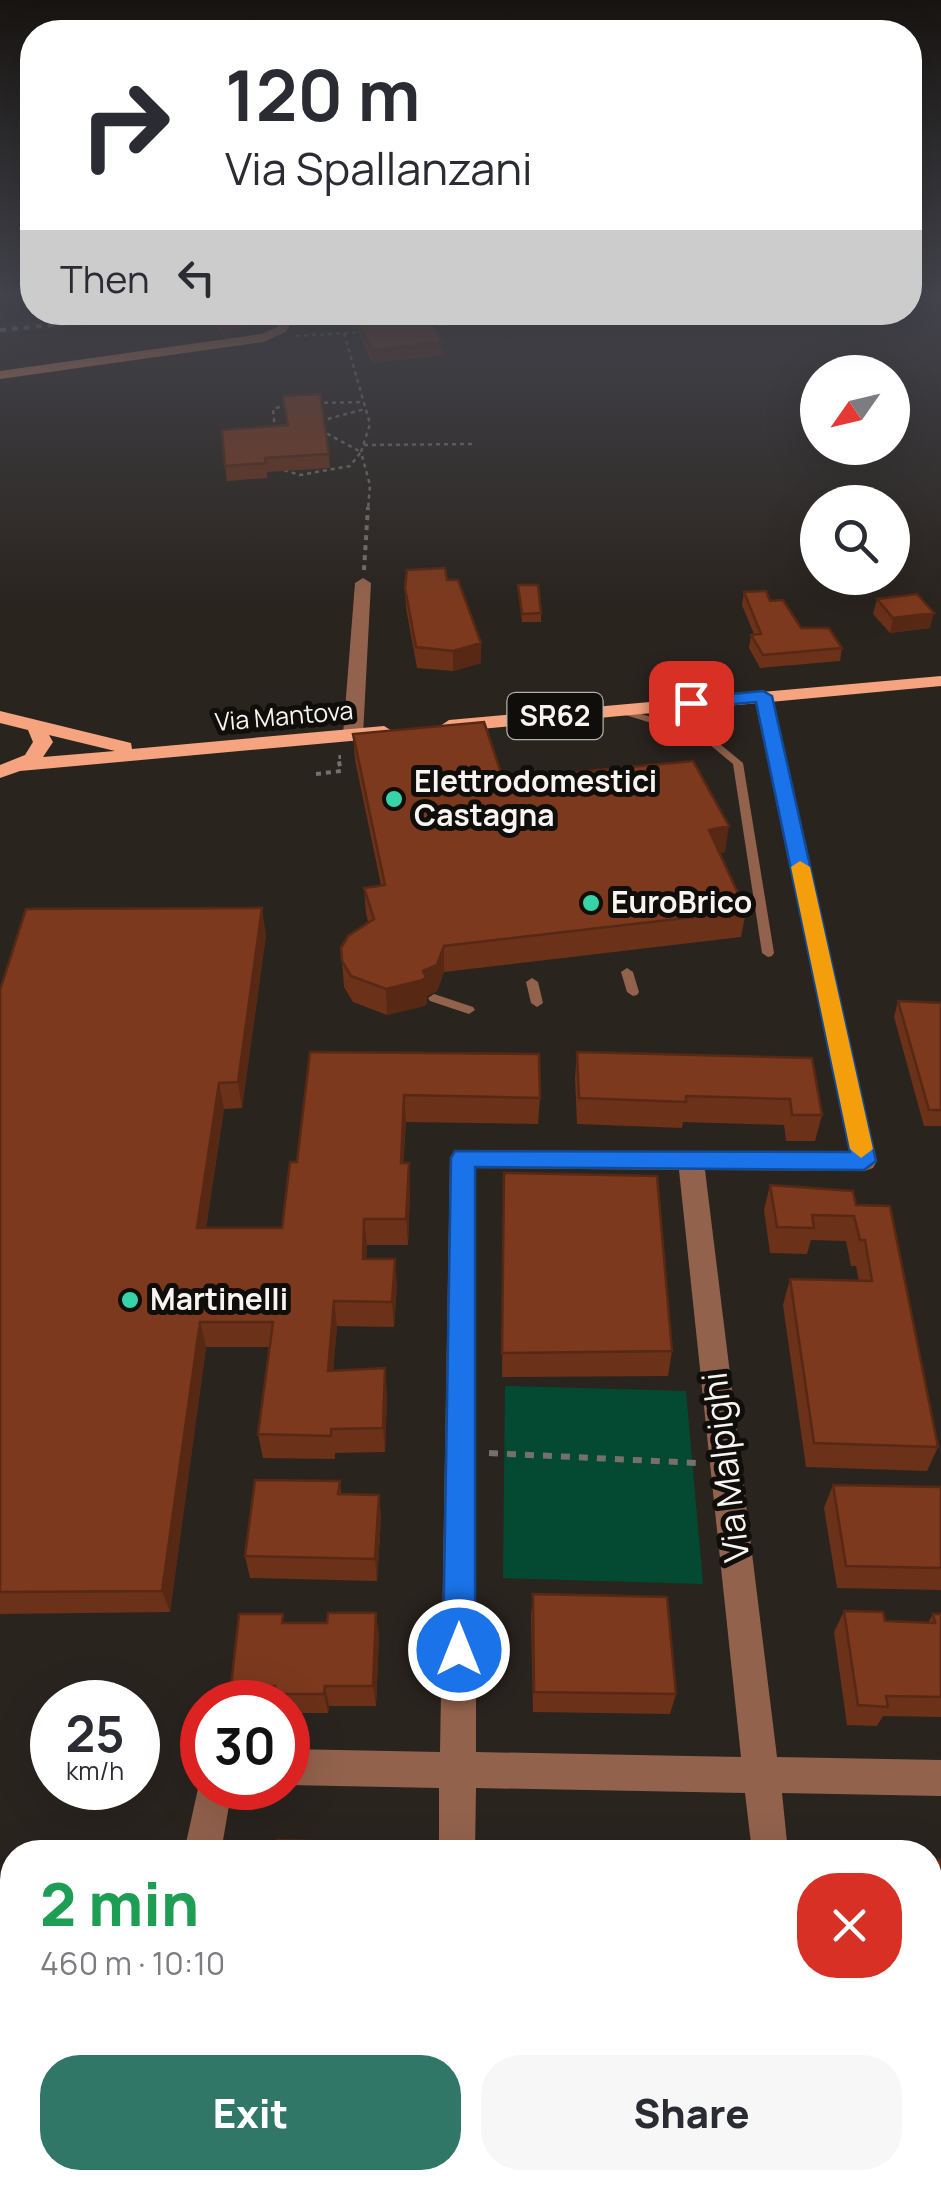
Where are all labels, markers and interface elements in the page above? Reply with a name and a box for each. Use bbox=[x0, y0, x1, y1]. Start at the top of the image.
text: 120 m bbox=[225, 46, 420, 142]
icon: right bbox=[60, 60, 190, 190]
text: Via Spallanzani bbox=[225, 137, 533, 199]
icon: left bbox=[169, 250, 224, 305]
text: Then bbox=[60, 252, 149, 304]
north arrow bbox=[800, 355, 910, 465]
map controls bbox=[800, 355, 910, 595]
button: search bbox=[800, 485, 910, 595]
pin bbox=[649, 661, 734, 746]
icon: arrive bbox=[664, 676, 719, 731]
street label: Via Mantova bbox=[213, 692, 355, 739]
road number: SR62 bbox=[508, 693, 602, 739]
place label: Elettrodomestici Castagna bbox=[414, 760, 657, 835]
marker: Elettrodomestici Castagna bbox=[383, 788, 405, 810]
place label: EuroBrico bbox=[611, 881, 752, 922]
marker: EuroBrico bbox=[580, 892, 602, 914]
place label: Martinelli bbox=[150, 1278, 288, 1319]
marker: Martinelli bbox=[119, 1289, 141, 1311]
street label: Via Malpighi bbox=[690, 1370, 760, 1565]
position arrow bbox=[407, 1598, 511, 1702]
speed limit sign: 30 bbox=[180, 1680, 310, 1810]
text: 25 bbox=[65, 1699, 125, 1767]
text: km/h bbox=[66, 1753, 124, 1788]
text: 2 min bbox=[40, 1862, 199, 1944]
button: close bbox=[797, 1873, 902, 1978]
text: 460 m · 10:10 bbox=[40, 1941, 225, 1985]
button: Exit bbox=[40, 2055, 461, 2170]
button: Share bbox=[481, 2055, 902, 2170]

